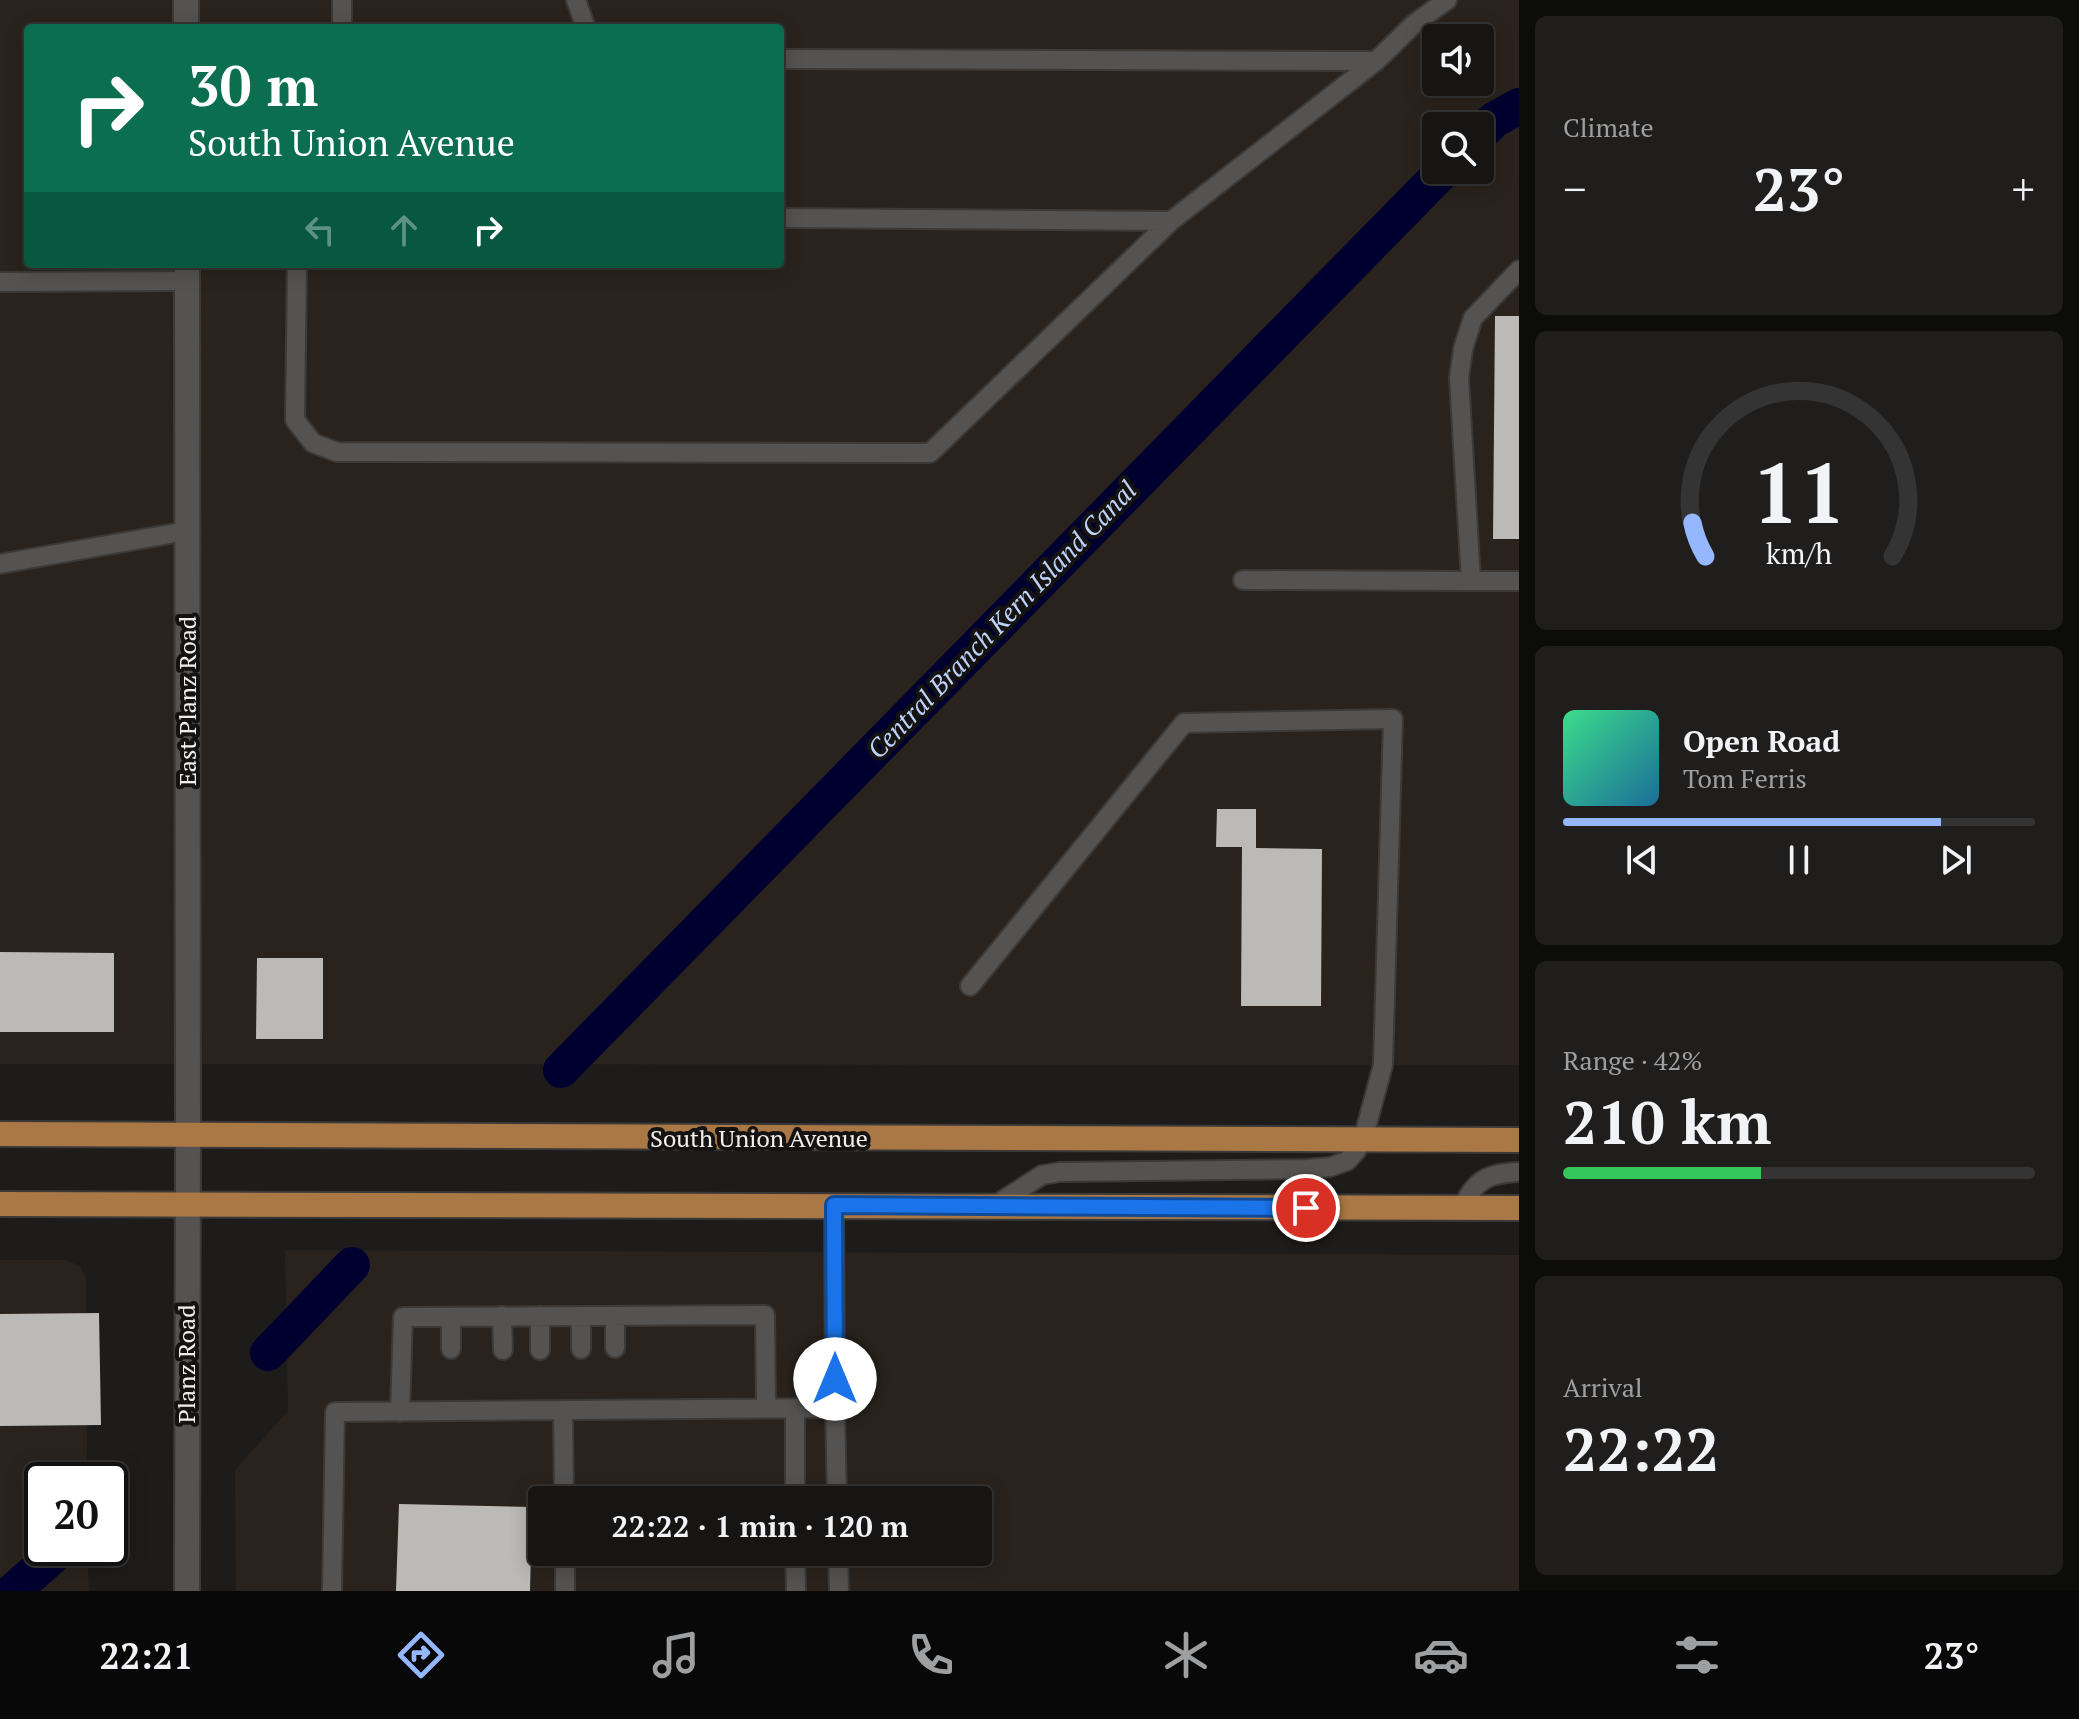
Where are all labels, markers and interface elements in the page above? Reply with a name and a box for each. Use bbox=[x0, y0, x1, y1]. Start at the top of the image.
map controls bbox=[1422, 24, 1494, 184]
button: sound bbox=[1422, 24, 1494, 96]
text: 30 m bbox=[188, 48, 318, 122]
icon: right bbox=[56, 56, 160, 160]
text: Climate bbox=[1563, 110, 1654, 144]
button: search bbox=[1422, 112, 1494, 184]
text: South Union Avenue bbox=[188, 119, 515, 166]
text: 23° bbox=[1753, 149, 1845, 228]
text: − bbox=[1563, 159, 1586, 218]
text: + bbox=[2012, 159, 2035, 218]
icon: left bbox=[298, 208, 342, 252]
icon: ahead bbox=[382, 208, 426, 252]
icon: right bbox=[466, 208, 510, 252]
text: 11 bbox=[1752, 436, 1846, 546]
water label: Central Branch Kern Island Canal bbox=[859, 473, 1144, 765]
text: km/h bbox=[1766, 534, 1832, 572]
street label: East Planz Road bbox=[171, 616, 203, 786]
text: Open Road bbox=[1683, 721, 1840, 761]
text: Tom Ferris bbox=[1683, 761, 1807, 795]
icon: previous bbox=[1620, 838, 1664, 882]
icon: pause bbox=[1777, 838, 1821, 882]
icon: next bbox=[1934, 838, 1978, 882]
text: Range · 42% bbox=[1563, 1043, 1702, 1077]
text: 210 km bbox=[1563, 1082, 1771, 1161]
street label: South Union Avenue bbox=[650, 1122, 868, 1154]
pin bbox=[1272, 1174, 1340, 1242]
icon: arrive bbox=[1284, 1186, 1328, 1230]
street label: Planz Road bbox=[170, 1305, 202, 1424]
position arrow bbox=[793, 1337, 877, 1421]
text: Arrival bbox=[1563, 1370, 1643, 1404]
text: 22:22 bbox=[1563, 1409, 1719, 1488]
speed limit sign: 20 bbox=[24, 1462, 128, 1566]
text: 22:22 · 1 min · 120 m bbox=[612, 1506, 908, 1546]
icon: directions bbox=[393, 1627, 449, 1683]
icon: music bbox=[648, 1627, 704, 1683]
icon: phone bbox=[903, 1627, 959, 1683]
icon: climate bbox=[1158, 1627, 1214, 1683]
icon: car bbox=[1413, 1627, 1469, 1683]
icon: filters bbox=[1669, 1627, 1725, 1683]
text: 22:21 bbox=[100, 1632, 193, 1679]
text: 23° bbox=[1924, 1632, 1979, 1679]

